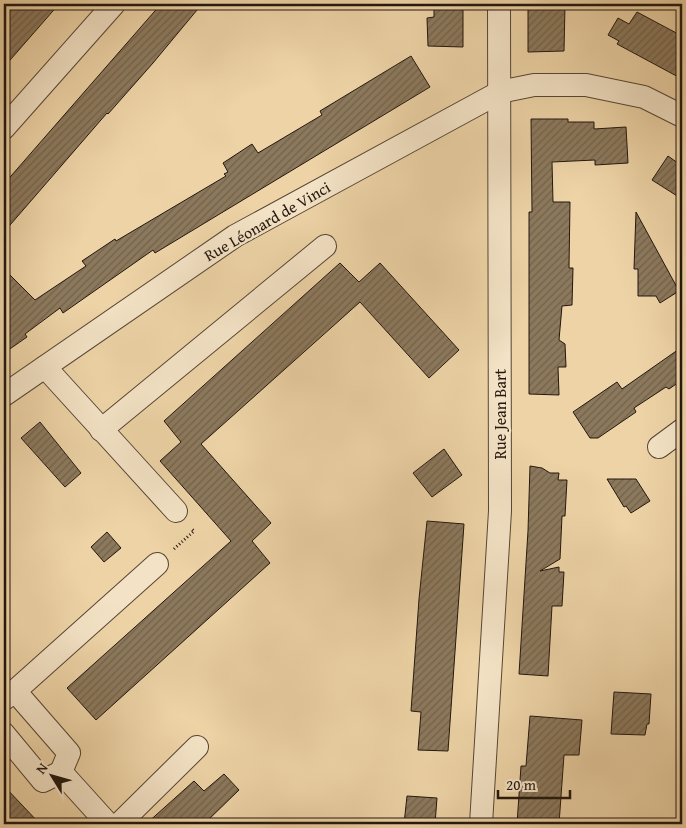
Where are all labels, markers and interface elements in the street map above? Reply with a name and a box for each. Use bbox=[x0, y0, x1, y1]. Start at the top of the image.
street label: Rue Léonard de Vinci bbox=[199, 175, 335, 267]
street label: Rue Jean Bart bbox=[488, 368, 512, 459]
north arrow bbox=[28, 750, 78, 800]
text: N bbox=[31, 758, 53, 778]
scale bar bbox=[498, 768, 571, 800]
text: 20 m bbox=[506, 774, 537, 795]

